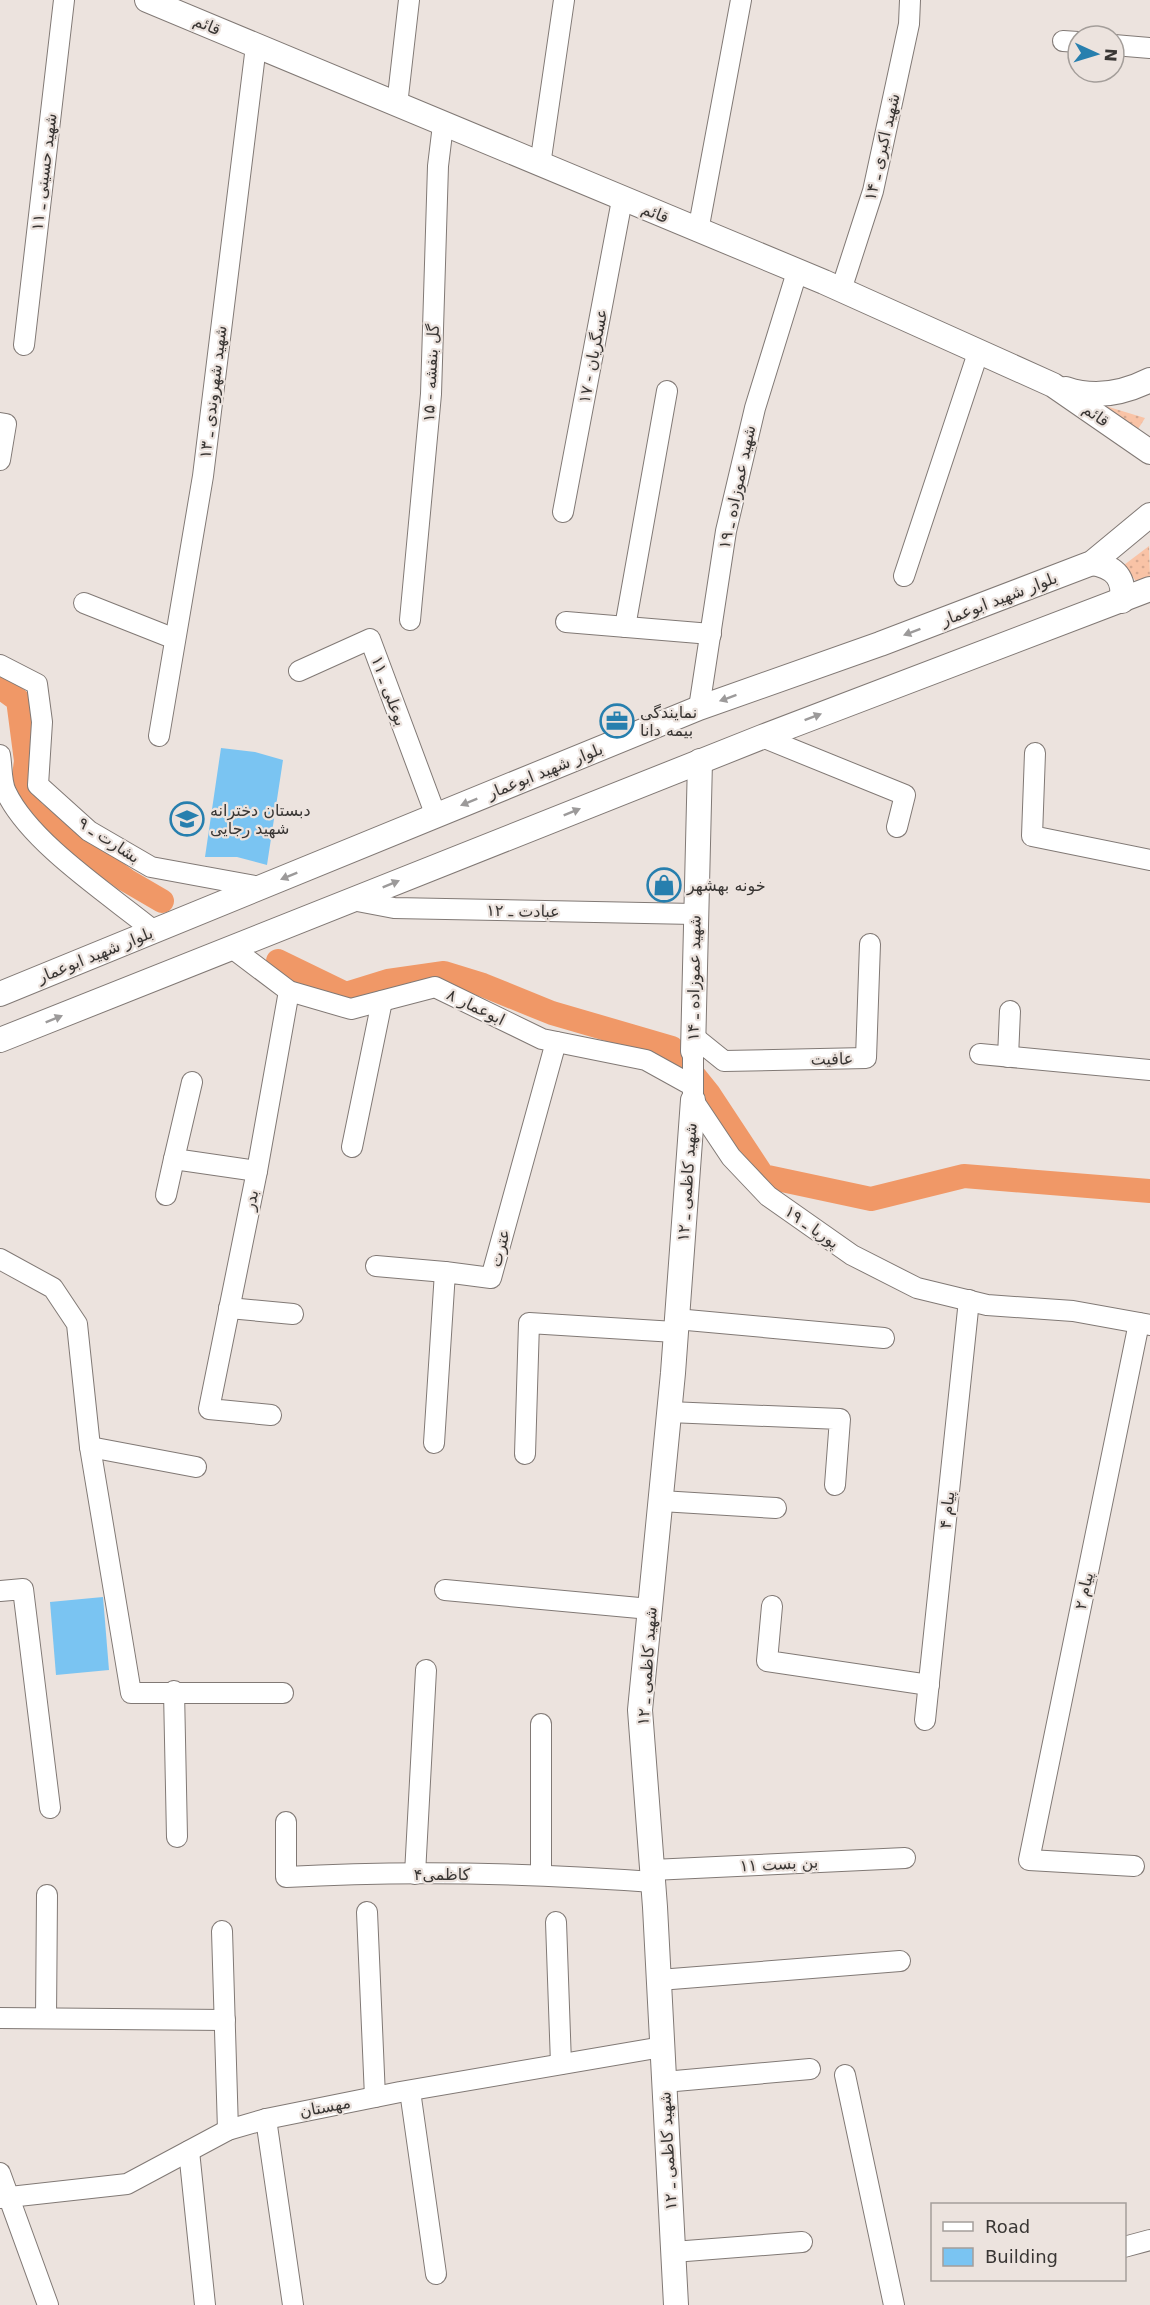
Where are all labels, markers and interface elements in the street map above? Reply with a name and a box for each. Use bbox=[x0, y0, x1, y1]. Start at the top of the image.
street label: قائم bbox=[191, 11, 223, 39]
north arrow bbox=[1066, 24, 1126, 84]
text: N bbox=[1101, 48, 1120, 62]
street label: شهید اکبری ـ ۱۴ bbox=[860, 92, 905, 203]
street label: شهید حسینی ـ ۱۱ bbox=[27, 112, 62, 232]
street label: قائم bbox=[639, 199, 671, 227]
street label: عسگریان - ۱۷ bbox=[575, 307, 612, 405]
street label: گل بنفشه - ۱۵ bbox=[419, 323, 443, 423]
street label: شهید شهروندی ـ ۱۳ bbox=[195, 324, 232, 460]
street label: قائم bbox=[1079, 399, 1113, 431]
street label: شهید عموزاده ـ ۱۹ bbox=[715, 423, 760, 551]
street label: بلوار شهید ابوعمار bbox=[937, 568, 1060, 631]
one-way arrow bbox=[902, 627, 920, 637]
street label: بوعلی ـ ۱۱ bbox=[367, 653, 410, 729]
one-way arrow bbox=[719, 694, 737, 704]
office icon: نمایندگی بیمه دانا bbox=[599, 703, 635, 739]
place label: نمایندگی بیمه دانا bbox=[640, 703, 697, 740]
one-way arrow bbox=[804, 712, 822, 722]
street label: بلوار شهید ابوعمار bbox=[484, 739, 606, 804]
one-way arrow bbox=[460, 797, 478, 807]
school or university icon: دبستان دخترانه شهید رجایی bbox=[169, 801, 205, 837]
place label: دبستان دخترانه شهید رجایی bbox=[210, 801, 311, 839]
one-way arrow bbox=[564, 807, 582, 817]
street label: بشارت ـ ۹ bbox=[74, 813, 143, 868]
shop icon: خونه بهشهر bbox=[646, 867, 682, 903]
one-way arrow bbox=[279, 871, 297, 881]
place label: خونه بهشهر bbox=[686, 876, 766, 896]
one-way arrow bbox=[383, 879, 401, 889]
street label: عبادت ـ ۱۲ bbox=[486, 901, 560, 921]
street label: شهید عموزاده ـ ۱۴ bbox=[683, 915, 706, 1041]
street label: بلوار شهید ابوعمار bbox=[34, 923, 156, 988]
street label: ابوعمار ۸ bbox=[443, 985, 508, 1030]
one-way arrow bbox=[46, 1014, 64, 1024]
street label: عافیت bbox=[811, 1049, 853, 1069]
street label: شهید کاظمی ـ ۱۲ bbox=[673, 1122, 702, 1242]
street label: بدر bbox=[239, 1188, 263, 1213]
street label: پوریا ـ ۱۹ bbox=[781, 1201, 843, 1253]
street label: عترت bbox=[486, 1227, 515, 1269]
street label: پیام ۴ bbox=[936, 1490, 959, 1530]
street label: پیام ۲ bbox=[1071, 1571, 1098, 1612]
street label: شهید کاظمی ـ ۱۲ bbox=[633, 1606, 662, 1726]
street label: بن بست ۱۱ bbox=[739, 1852, 819, 1877]
street label: کاظمی۴ bbox=[414, 1865, 471, 1884]
street label: شهید کاظمی ـ ۱۲ bbox=[655, 2091, 682, 2211]
street label: مهستان bbox=[298, 2093, 352, 2122]
legend bbox=[931, 2203, 1126, 2281]
text: Road bbox=[985, 2216, 1030, 2237]
text: Building bbox=[985, 2246, 1058, 2267]

